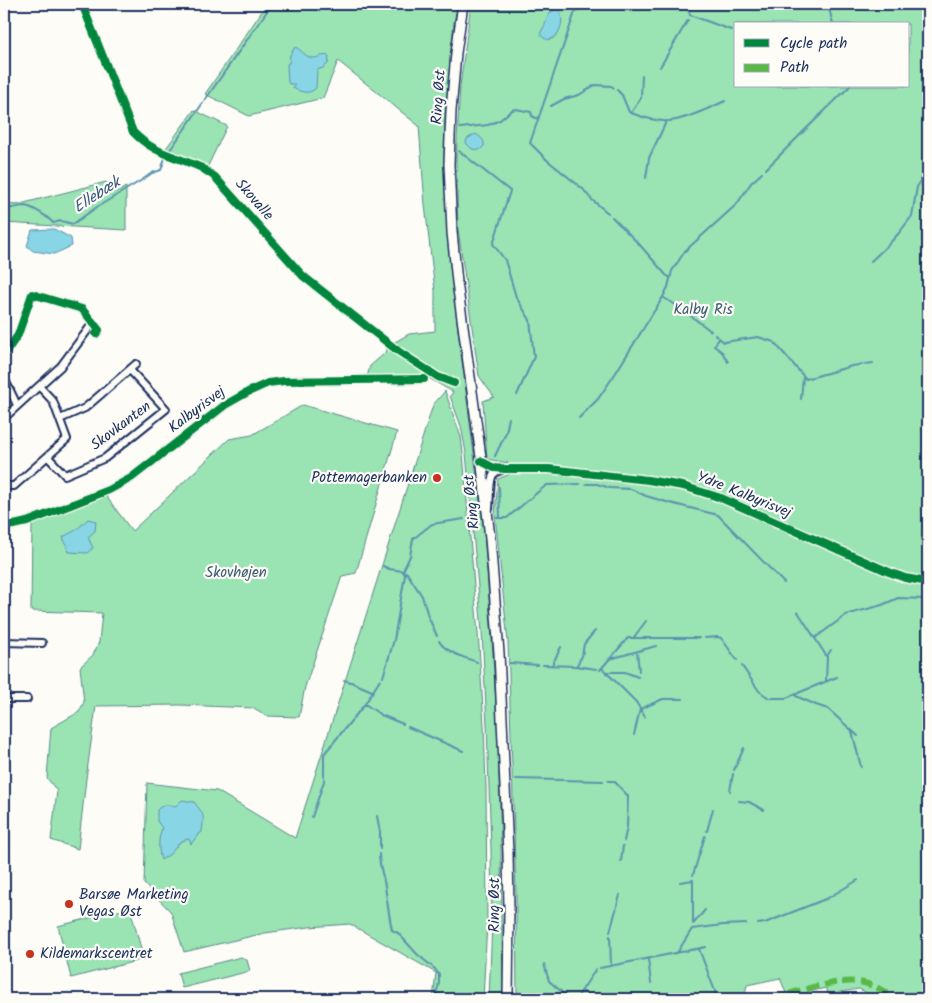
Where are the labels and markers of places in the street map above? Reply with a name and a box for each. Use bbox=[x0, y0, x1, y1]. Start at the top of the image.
place label: Pottemagerbanken bbox=[311, 466, 427, 490]
marker: Pottemagerbanken bbox=[431, 472, 443, 484]
place label: Barsøe Marketing Vegas Øst bbox=[79, 883, 189, 924]
marker: Barsøe Marketing Vegas Øst bbox=[63, 898, 75, 910]
place label: Kildemarkscentret bbox=[40, 942, 153, 966]
marker: Kildemarkscentret bbox=[24, 948, 36, 960]

